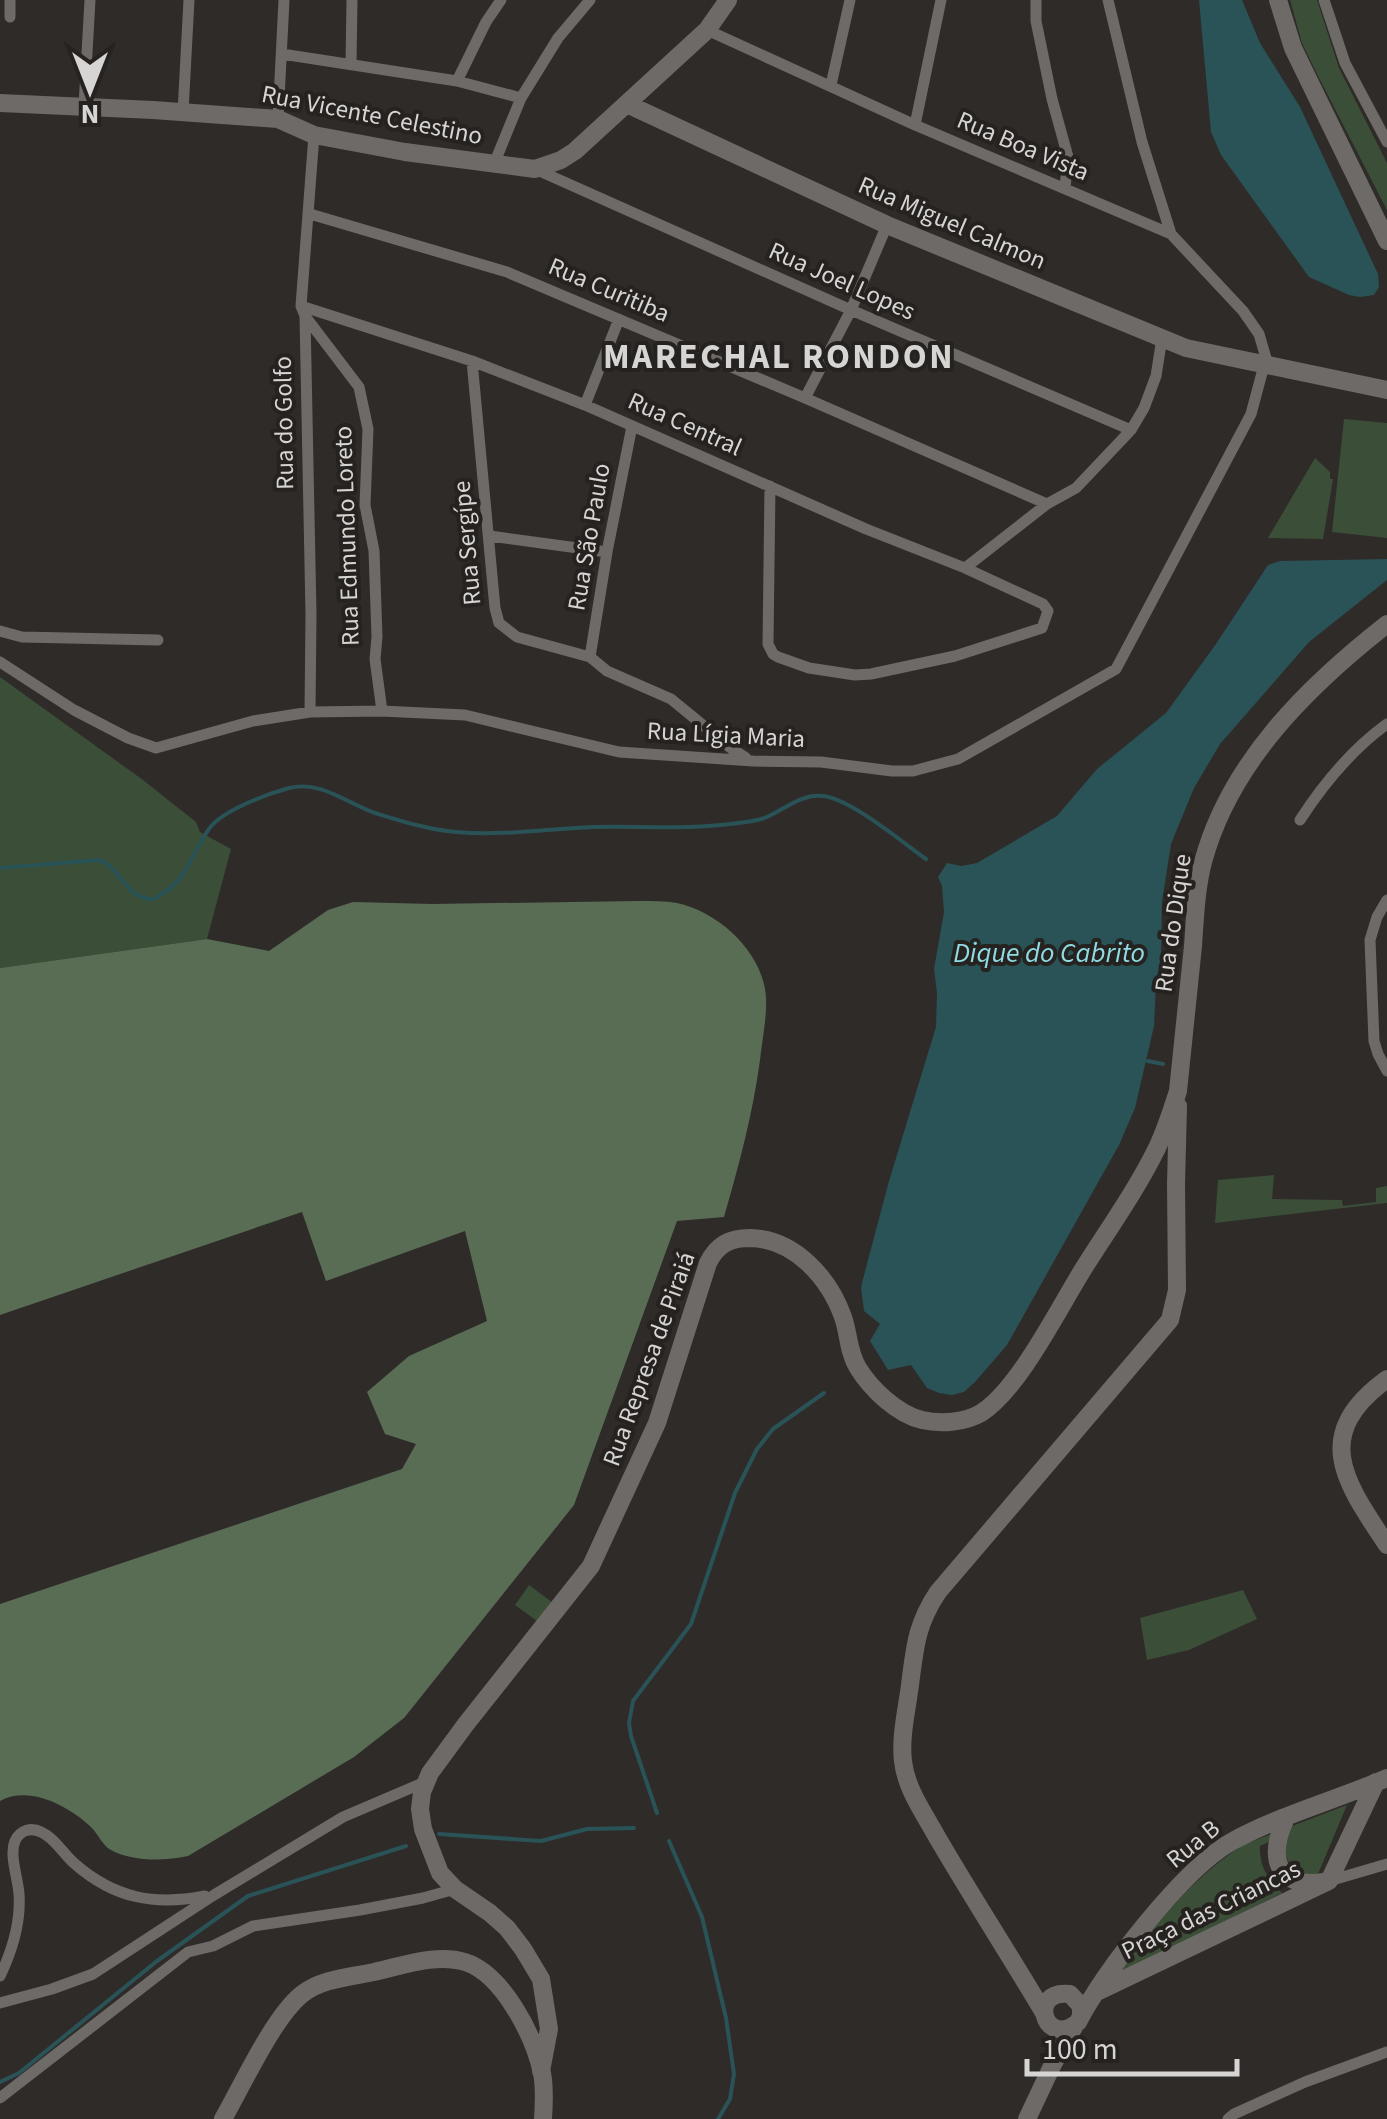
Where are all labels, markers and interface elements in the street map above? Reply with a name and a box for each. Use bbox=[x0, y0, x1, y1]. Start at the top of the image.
north arrow bbox=[40, 40, 140, 140]
street label: Rua Vicente Celestino bbox=[259, 76, 485, 154]
text: N bbox=[81, 94, 99, 134]
street label: Rua Boa Vista bbox=[951, 102, 1095, 190]
street label: Rua Miguel Calmon bbox=[852, 167, 1052, 279]
street label: Rua Joel Lopes bbox=[763, 233, 921, 329]
street label: Rua Curitiba bbox=[543, 248, 675, 332]
district label: MARECHAL RONDON bbox=[603, 332, 955, 382]
street label: Rua do Golfo bbox=[265, 356, 303, 490]
street label: Rua Central bbox=[622, 383, 748, 465]
street label: Rua Edmundo Loreto bbox=[325, 425, 369, 647]
street label: Rua São Paulo bbox=[558, 460, 620, 614]
street label: Rua Sergípe bbox=[444, 479, 490, 607]
street label: Rua Lígia Maria bbox=[646, 713, 806, 757]
street label: Rua do Dique bbox=[1145, 852, 1201, 994]
water label: Dique do Cabrito bbox=[953, 933, 1145, 973]
street label: Rua Represa de Piraiá bbox=[594, 1247, 704, 1471]
street label: Rua B bbox=[1158, 1811, 1228, 1877]
street label: Praça das Criancas bbox=[1115, 1851, 1307, 1969]
scale bar bbox=[1027, 2014, 1237, 2076]
text: 100 m bbox=[1042, 2028, 1118, 2071]

